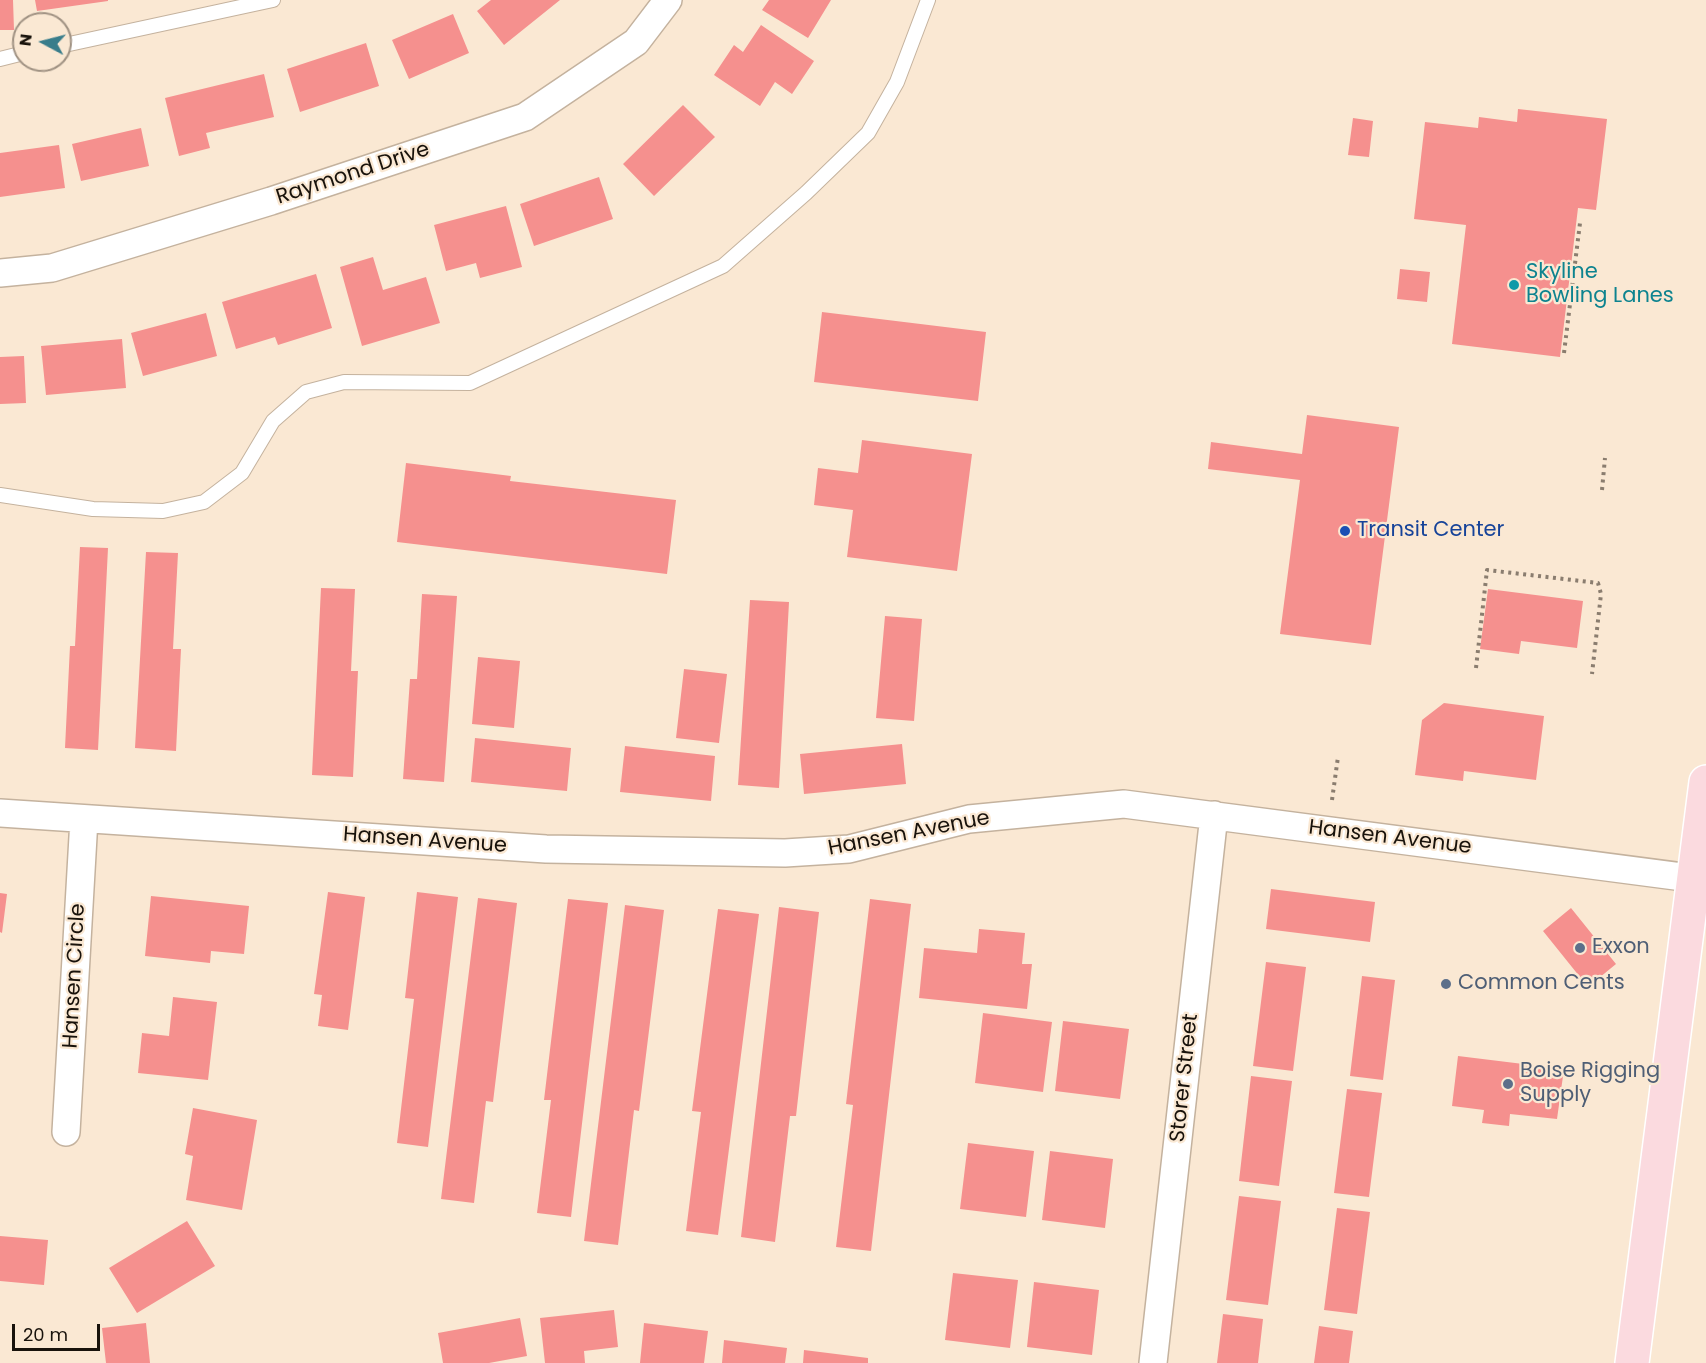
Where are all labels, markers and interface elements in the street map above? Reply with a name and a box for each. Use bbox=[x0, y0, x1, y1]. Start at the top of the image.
north arrow bbox=[12, 12, 72, 72]
text: N bbox=[13, 33, 38, 47]
street label: Raymond Drive bbox=[273, 137, 433, 211]
place label: Skyline Bowling Lanes bbox=[1526, 260, 1674, 310]
marker: Skyline Bowling Lanes bbox=[1507, 278, 1521, 292]
place label: Transit Center bbox=[1357, 518, 1504, 544]
marker: Transit Center bbox=[1338, 524, 1352, 538]
street label: Hansen Avenue bbox=[826, 806, 992, 862]
street label: Hansen Avenue bbox=[1307, 815, 1473, 861]
street label: Hansen Avenue bbox=[342, 823, 508, 859]
street label: Hansen Circle bbox=[59, 903, 91, 1049]
place label: Exxon bbox=[1592, 935, 1650, 961]
marker: Exxon bbox=[1573, 941, 1587, 955]
place label: Common Cents bbox=[1458, 971, 1625, 997]
marker: Common Cents bbox=[1439, 977, 1453, 991]
street label: Storer Street bbox=[1166, 1012, 1204, 1144]
place label: Boise Rigging Supply bbox=[1520, 1059, 1660, 1109]
marker: Boise Rigging Supply bbox=[1501, 1077, 1515, 1091]
scale bar bbox=[15, 1312, 104, 1350]
text: 20 m bbox=[23, 1322, 68, 1347]

